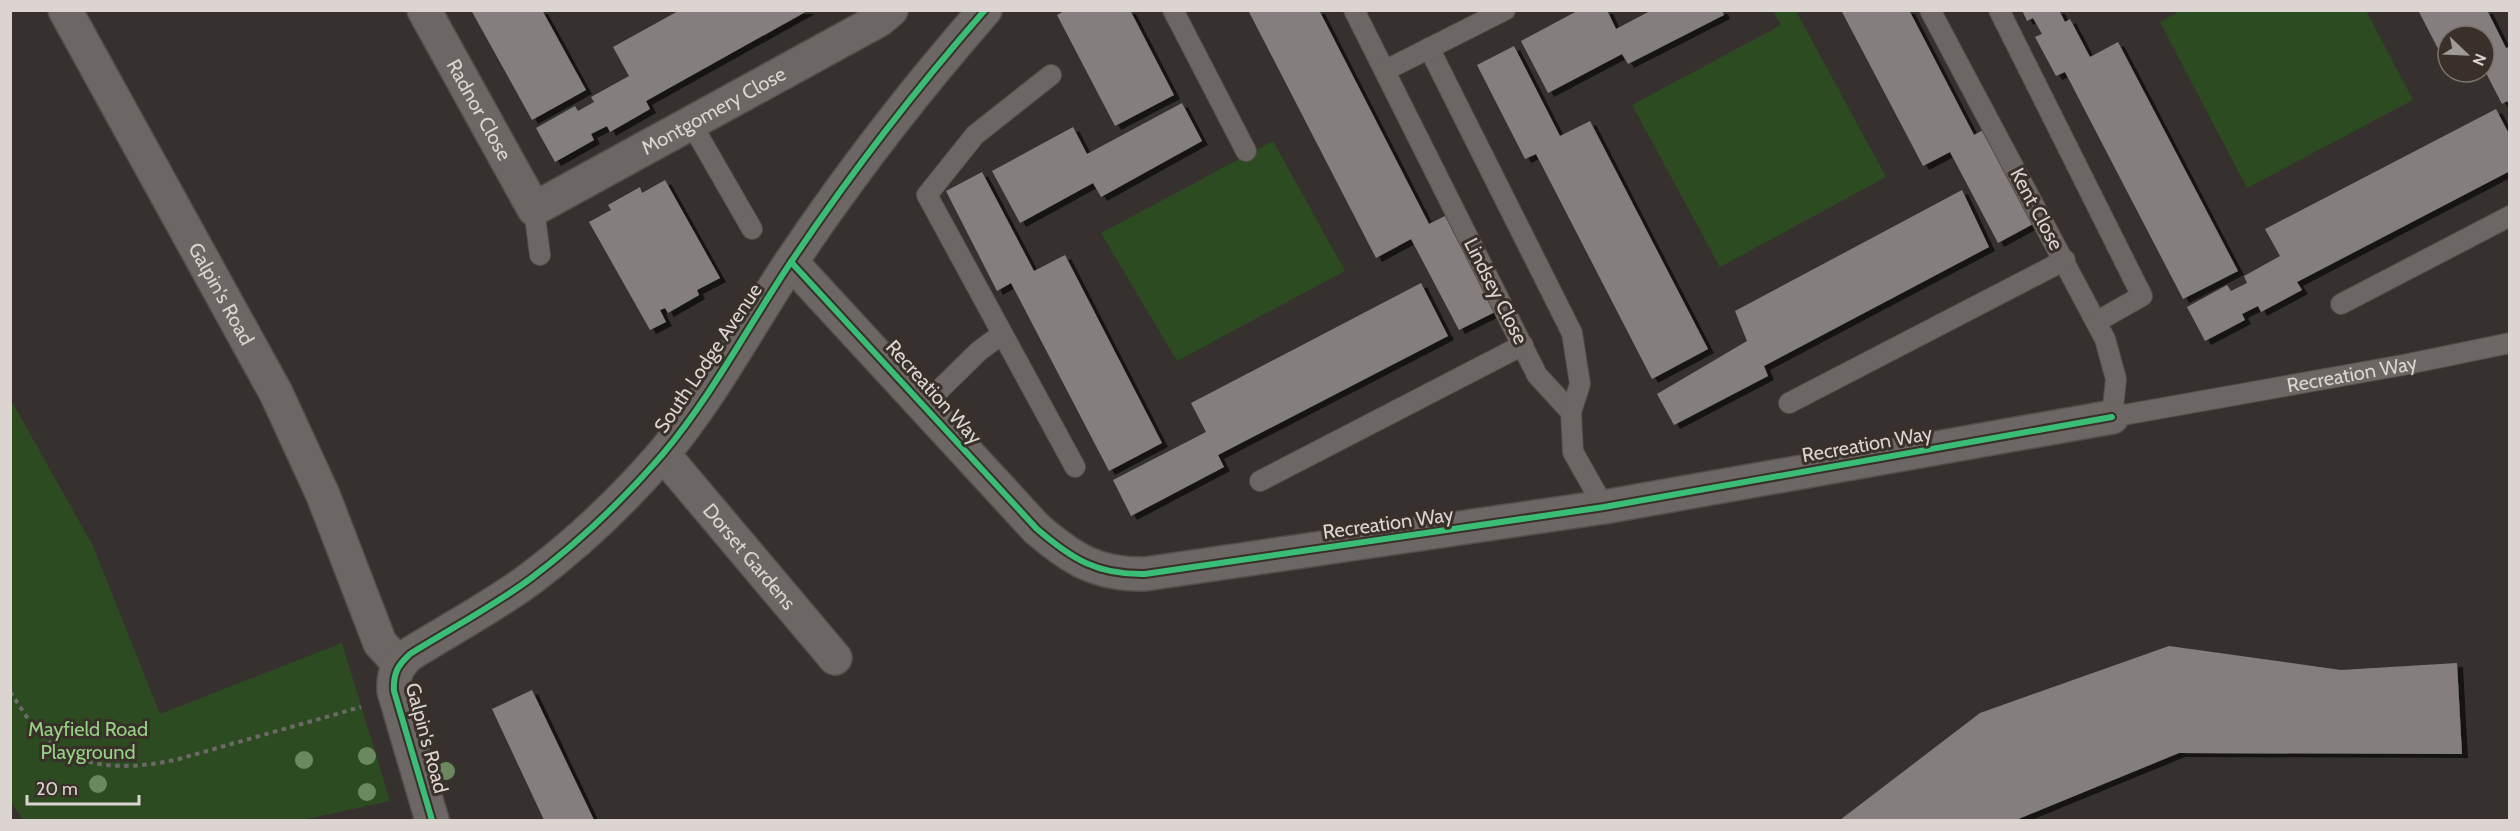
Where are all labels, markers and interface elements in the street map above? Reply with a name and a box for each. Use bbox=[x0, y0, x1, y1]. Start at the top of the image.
north arrow bbox=[2436, 24, 2496, 84]
text: N bbox=[2468, 51, 2490, 69]
street label: Radnor Close bbox=[442, 55, 517, 165]
street label: Montgomery Close bbox=[637, 61, 790, 160]
street label: Kent Close bbox=[2005, 164, 2069, 254]
street label: Lindsey Close bbox=[1459, 234, 1533, 348]
street label: Galpin's Road bbox=[183, 238, 259, 349]
street label: South Lodge Avenue bbox=[649, 279, 767, 437]
street label: Recreation Way bbox=[881, 335, 987, 449]
street label: Recreation Way bbox=[2285, 350, 2419, 398]
street label: Recreation Way bbox=[1800, 421, 1934, 467]
street label: Dorset Gardens bbox=[698, 498, 801, 614]
street label: Recreation Way bbox=[1321, 502, 1455, 544]
street label: Galpin's Road bbox=[401, 680, 453, 796]
park label: Mayfield Road Playground bbox=[28, 717, 148, 764]
scale bar bbox=[27, 768, 140, 806]
text: 20 m bbox=[36, 778, 78, 800]

